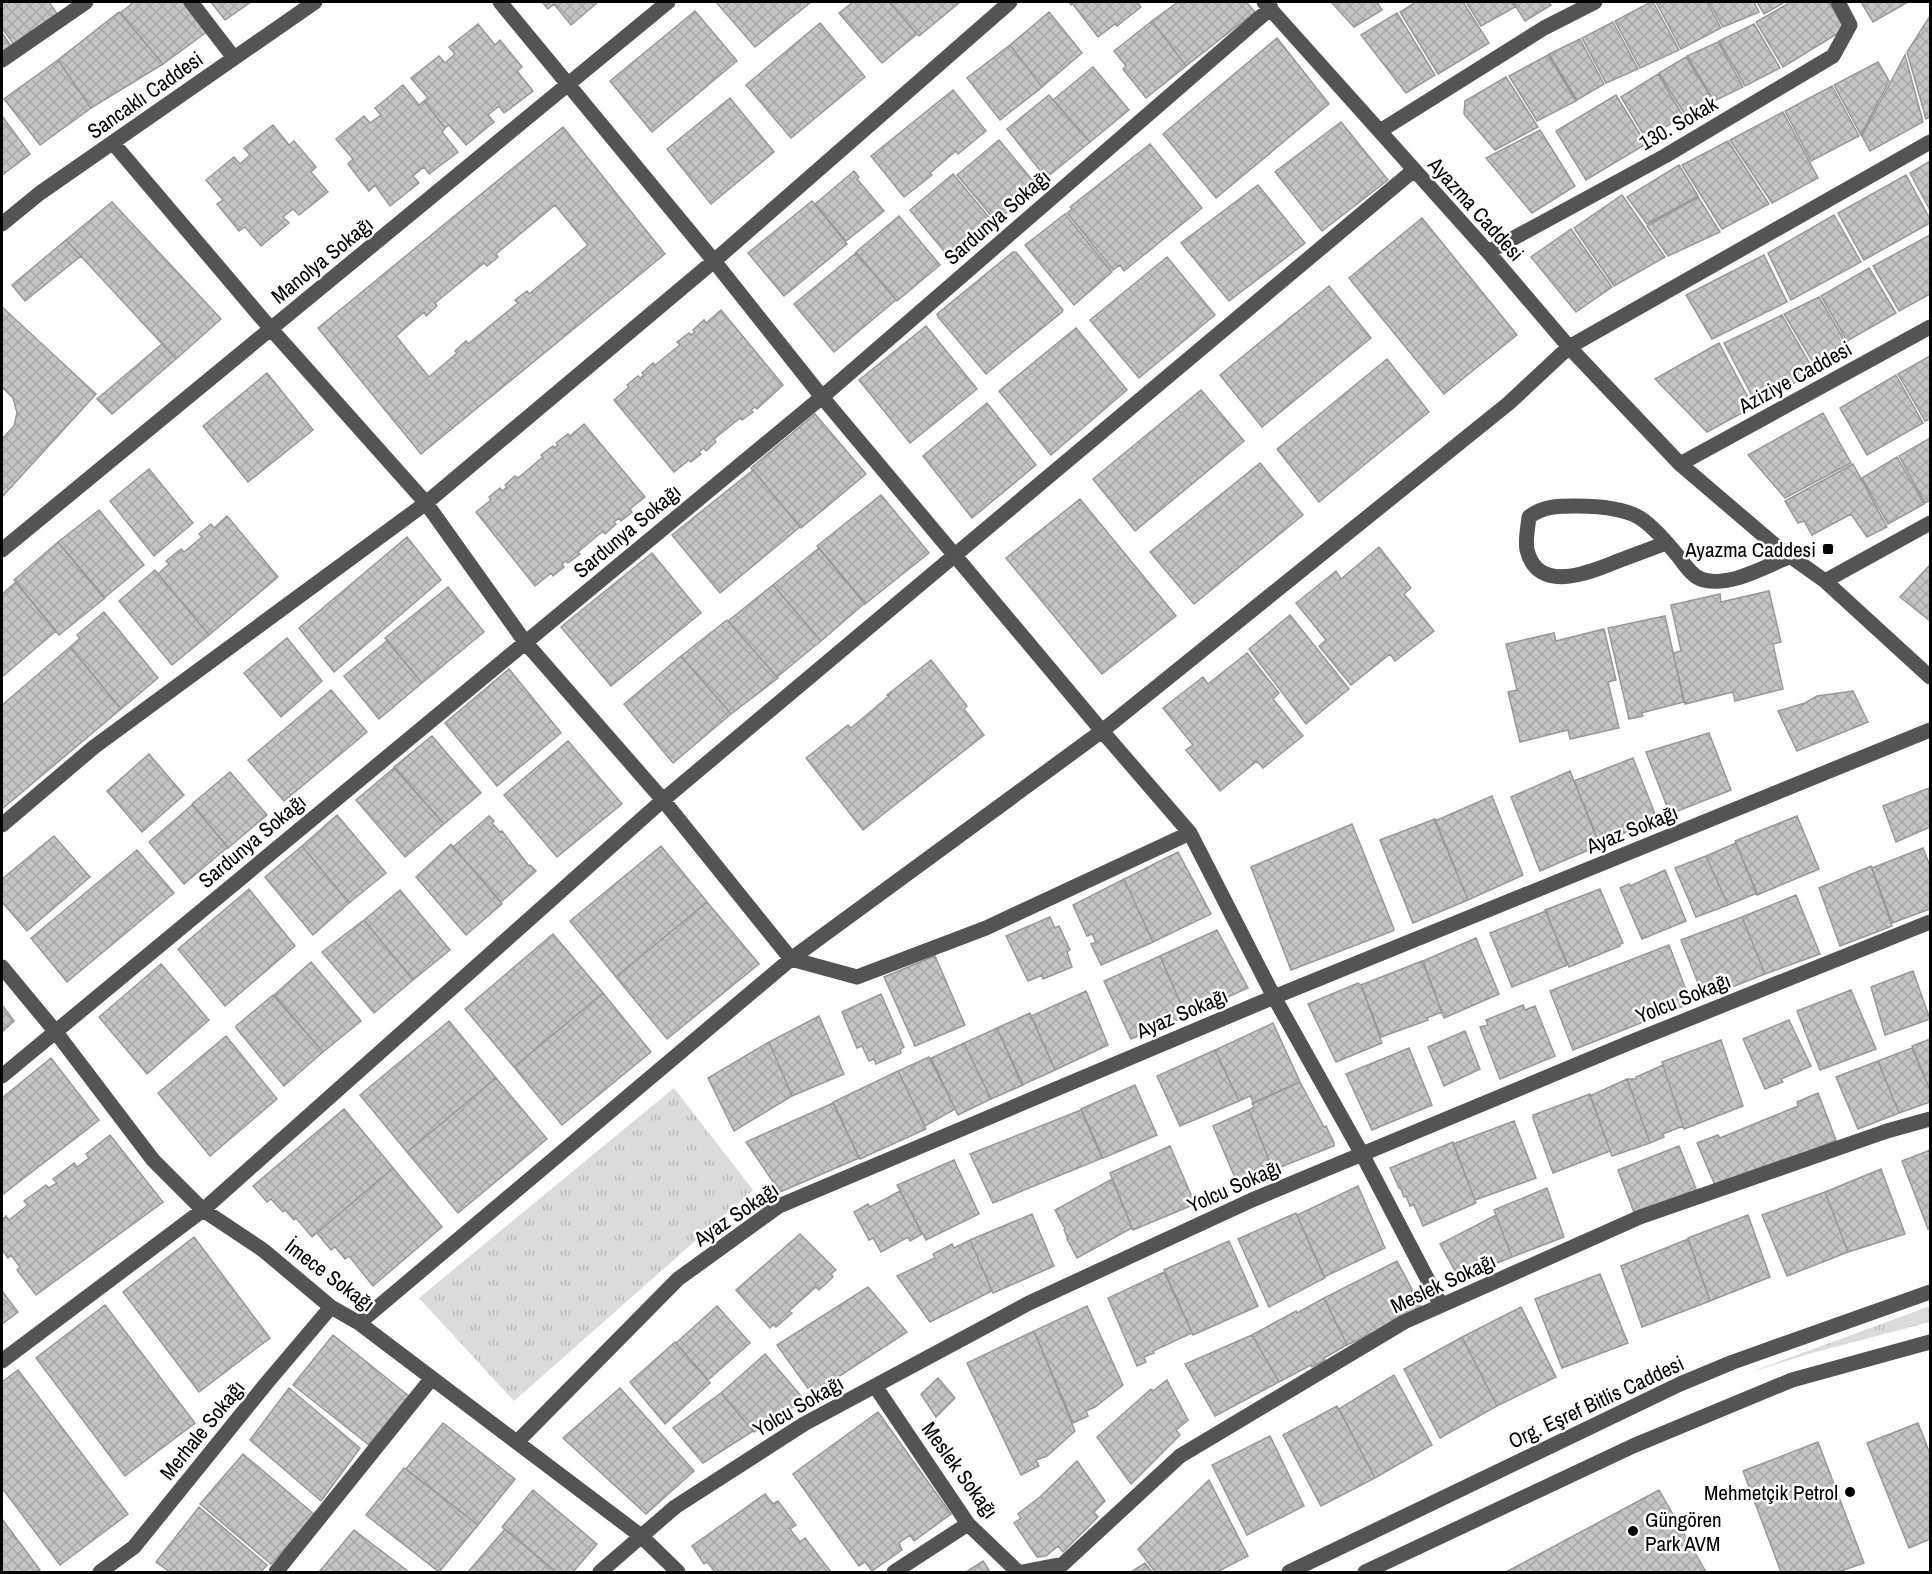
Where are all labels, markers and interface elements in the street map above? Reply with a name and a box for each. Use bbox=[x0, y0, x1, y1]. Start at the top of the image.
street label: Sancaklı Caddesi bbox=[81, 44, 209, 146]
street label: 130. Sokak bbox=[1633, 89, 1723, 157]
street label: Ayazma Caddesi bbox=[1421, 150, 1531, 267]
street label: Sardunya Sokağı bbox=[938, 163, 1056, 271]
street label: Manolya Sokağı bbox=[265, 210, 379, 310]
street label: Aziziye Caddesi bbox=[1732, 334, 1857, 421]
street label: Sardunya Sokağı bbox=[567, 477, 687, 585]
place label: Ayazma Caddesi bbox=[1684, 535, 1816, 564]
marker: Ayazma Caddesi bbox=[1821, 542, 1835, 556]
street label: Sardunya Sokağı bbox=[192, 787, 312, 895]
street label: Ayaz Sokağı bbox=[1581, 798, 1682, 861]
street label: Yolcu Sokağı bbox=[1631, 966, 1735, 1030]
street label: Ayaz Sokağı bbox=[1131, 981, 1232, 1046]
street label: Yolcu Sokağı bbox=[1182, 1152, 1286, 1220]
street label: Ayaz Sokağı bbox=[687, 1175, 784, 1254]
street label: İmece Sokağı bbox=[279, 1232, 381, 1318]
street label: Meslek Sokağı bbox=[1386, 1246, 1500, 1320]
street label: Org. Eşref Bitlis Caddesi bbox=[1504, 1349, 1688, 1455]
street label: Yolcu Sokağı bbox=[747, 1368, 849, 1444]
street label: Merhale Sokağı bbox=[153, 1374, 251, 1486]
street label: Meslek Sokağı bbox=[915, 1416, 1005, 1524]
place label: Mehmetçik Petrol bbox=[1704, 1478, 1838, 1507]
marker: Mehmetçik Petrol bbox=[1843, 1485, 1857, 1499]
place label: Güngören Park AVM bbox=[1645, 1505, 1722, 1558]
marker: Güngören Park AVM bbox=[1626, 1524, 1640, 1538]

